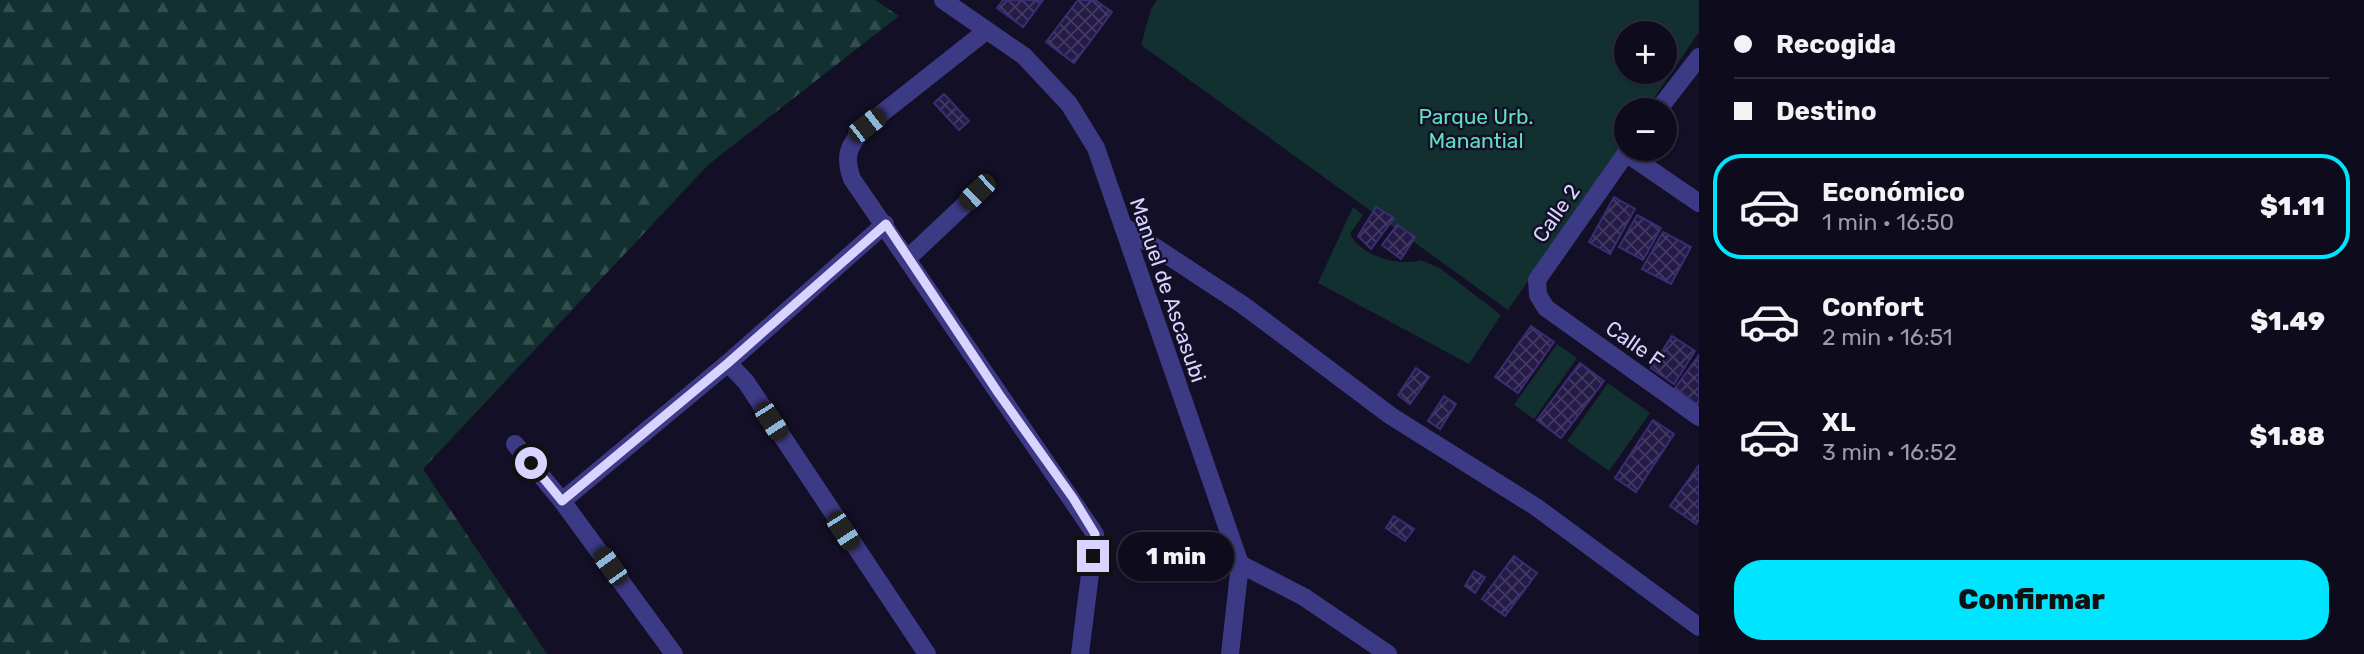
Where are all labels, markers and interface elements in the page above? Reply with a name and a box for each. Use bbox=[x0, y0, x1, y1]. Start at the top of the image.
map controls bbox=[1614, 21, 1677, 161]
button: + bbox=[1614, 21, 1677, 84]
text: Recogida bbox=[1776, 29, 1896, 60]
text: Destino bbox=[1776, 96, 1877, 127]
button: − bbox=[1614, 98, 1677, 161]
car bbox=[844, 104, 891, 146]
park label: Parque Urb. Manantial bbox=[1419, 104, 1533, 153]
car bbox=[955, 170, 1000, 214]
icon: car bbox=[1738, 175, 1801, 238]
text: Económico bbox=[1822, 177, 1965, 208]
street label: Calle 2 bbox=[1527, 179, 1585, 247]
text: $1.11 bbox=[2260, 191, 2325, 222]
street label: Manuel de Ascasubi bbox=[1125, 195, 1211, 385]
text: 1 min · 16:50 bbox=[1822, 208, 1954, 236]
icon: car bbox=[1738, 290, 1801, 353]
text: Confort bbox=[1822, 292, 1924, 323]
text: $1.49 bbox=[2250, 306, 2325, 337]
street label: Calle F bbox=[1601, 315, 1669, 373]
text: 2 min · 16:51 bbox=[1822, 323, 1953, 351]
car bbox=[751, 398, 792, 444]
icon: car bbox=[1738, 405, 1801, 468]
text: XL bbox=[1822, 407, 1855, 438]
text: $1.88 bbox=[2250, 421, 2325, 452]
text: 3 min · 16:52 bbox=[1822, 438, 1957, 466]
route start bbox=[515, 447, 547, 479]
car bbox=[823, 508, 864, 554]
callout: 1 min bbox=[1118, 532, 1233, 580]
route end bbox=[1077, 540, 1109, 572]
text: 1 min bbox=[1146, 542, 1206, 570]
car bbox=[590, 543, 631, 589]
button: Confirmar bbox=[1734, 560, 2329, 640]

